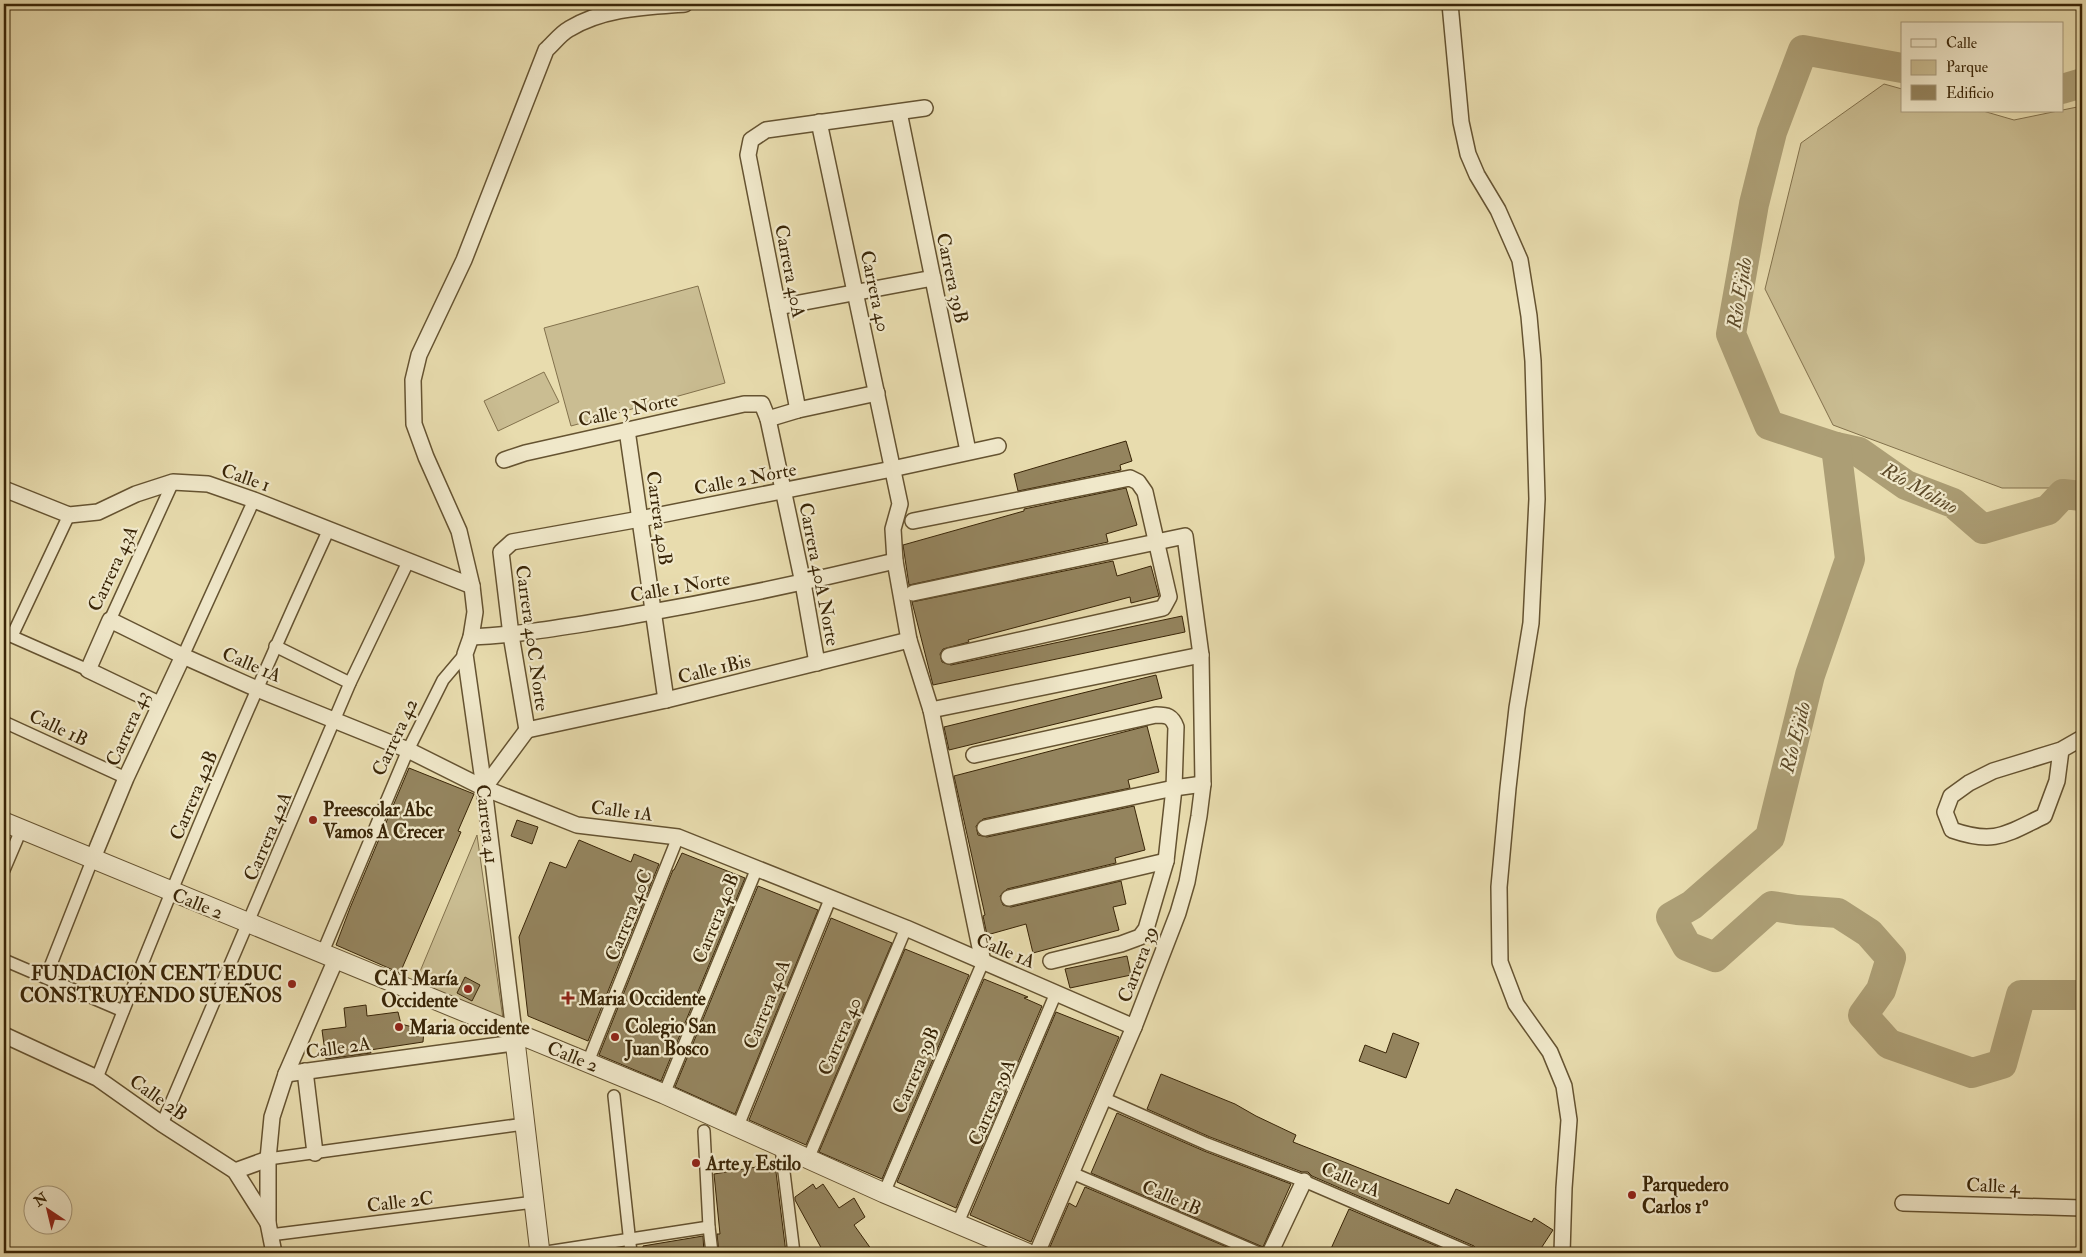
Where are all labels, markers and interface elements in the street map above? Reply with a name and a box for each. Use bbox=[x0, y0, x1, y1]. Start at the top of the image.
legend bbox=[1901, 22, 2064, 112]
text: Calle bbox=[1946, 34, 1977, 53]
text: Parque bbox=[1946, 58, 1988, 77]
text: Edificio bbox=[1946, 84, 1994, 103]
street label: Carrera 40A bbox=[769, 222, 811, 320]
street label: Carrera 39B bbox=[931, 231, 973, 326]
street label: Carrera 40 bbox=[855, 248, 895, 334]
water label: Río Ejido bbox=[1721, 255, 1757, 332]
street label: Calle 3 Norte bbox=[576, 388, 680, 432]
street label: Calle 2 Norte bbox=[692, 457, 798, 501]
water label: Río Molino bbox=[1876, 457, 1962, 520]
street label: Calle 1 bbox=[218, 458, 273, 497]
street label: Carrera 40B bbox=[641, 469, 678, 567]
street label: Carrera 40A Norte bbox=[793, 500, 845, 648]
street label: Carrera 43A bbox=[83, 522, 143, 615]
street label: Carrera 40C Norte bbox=[510, 563, 554, 713]
street label: Calle 1 Norte bbox=[628, 566, 732, 608]
street label: Calle 1A bbox=[218, 642, 285, 688]
street label: Calle 1Bis bbox=[675, 648, 753, 690]
street label: Carrera 43 bbox=[101, 687, 155, 770]
street label: Carrera 42 bbox=[367, 695, 423, 780]
water label: Río Ejido bbox=[1774, 699, 1816, 776]
street label: Calle 1B bbox=[25, 704, 92, 752]
street label: Carrera 42B bbox=[164, 747, 224, 844]
street label: Carrera 41 bbox=[470, 783, 504, 865]
street label: Carrera 42A bbox=[238, 788, 297, 885]
street label: Calle 1A bbox=[590, 795, 654, 827]
place label: Preescolar Abc Vamos A Crecer bbox=[322, 798, 445, 844]
marker: Preescolar Abc Vamos A Crecer bbox=[307, 814, 319, 826]
street label: Carrera 40C bbox=[600, 866, 658, 965]
street label: Carrera 40B bbox=[687, 870, 745, 967]
street label: Calle 2 bbox=[169, 883, 227, 925]
street label: Carrera 39 bbox=[1112, 923, 1163, 1006]
street label: Calle 1A bbox=[972, 928, 1039, 974]
street label: Carrera 40A bbox=[738, 956, 796, 1053]
place label: FUNDACION CENT EDUC CONSTRUYENDO SUEÑOS bbox=[20, 962, 282, 1008]
place label: CAI María Occidente bbox=[374, 967, 459, 1013]
marker: FUNDACION CENT EDUC CONSTRUYENDO SUEÑOS bbox=[286, 978, 298, 990]
marker: CAI María Occidente bbox=[462, 983, 474, 995]
place label: Maria Occidente bbox=[578, 987, 706, 1011]
marker: Maria Occidente bbox=[561, 991, 575, 1005]
street label: Carrera 40 bbox=[813, 994, 867, 1079]
place label: Colegio San Juan Bosco bbox=[624, 1015, 717, 1061]
place label: Maria occidente bbox=[408, 1016, 530, 1040]
marker: Maria occidente bbox=[393, 1021, 405, 1033]
street label: Carrera 39B bbox=[887, 1023, 945, 1117]
marker: Colegio San Juan Bosco bbox=[609, 1031, 621, 1043]
street label: Calle 2A bbox=[304, 1032, 372, 1064]
street label: Calle 2 bbox=[544, 1036, 602, 1078]
street label: Carrera 39A bbox=[963, 1056, 1021, 1149]
street label: Calle 2B bbox=[125, 1069, 192, 1126]
place label: Arte y Estilo bbox=[705, 1152, 801, 1177]
marker: Arte y Estilo bbox=[690, 1157, 702, 1169]
street label: Calle 1A bbox=[1317, 1157, 1384, 1203]
place label: Parquedero Carlos 1º bbox=[1642, 1173, 1729, 1219]
street label: Calle 4 bbox=[1966, 1173, 2021, 1199]
street label: Calle 1B bbox=[1138, 1175, 1205, 1221]
north arrow bbox=[22, 1184, 72, 1234]
street label: Calle 2C bbox=[366, 1186, 435, 1218]
text: N bbox=[30, 1189, 51, 1211]
marker: Parquedero Carlos 1º bbox=[1626, 1189, 1638, 1201]

